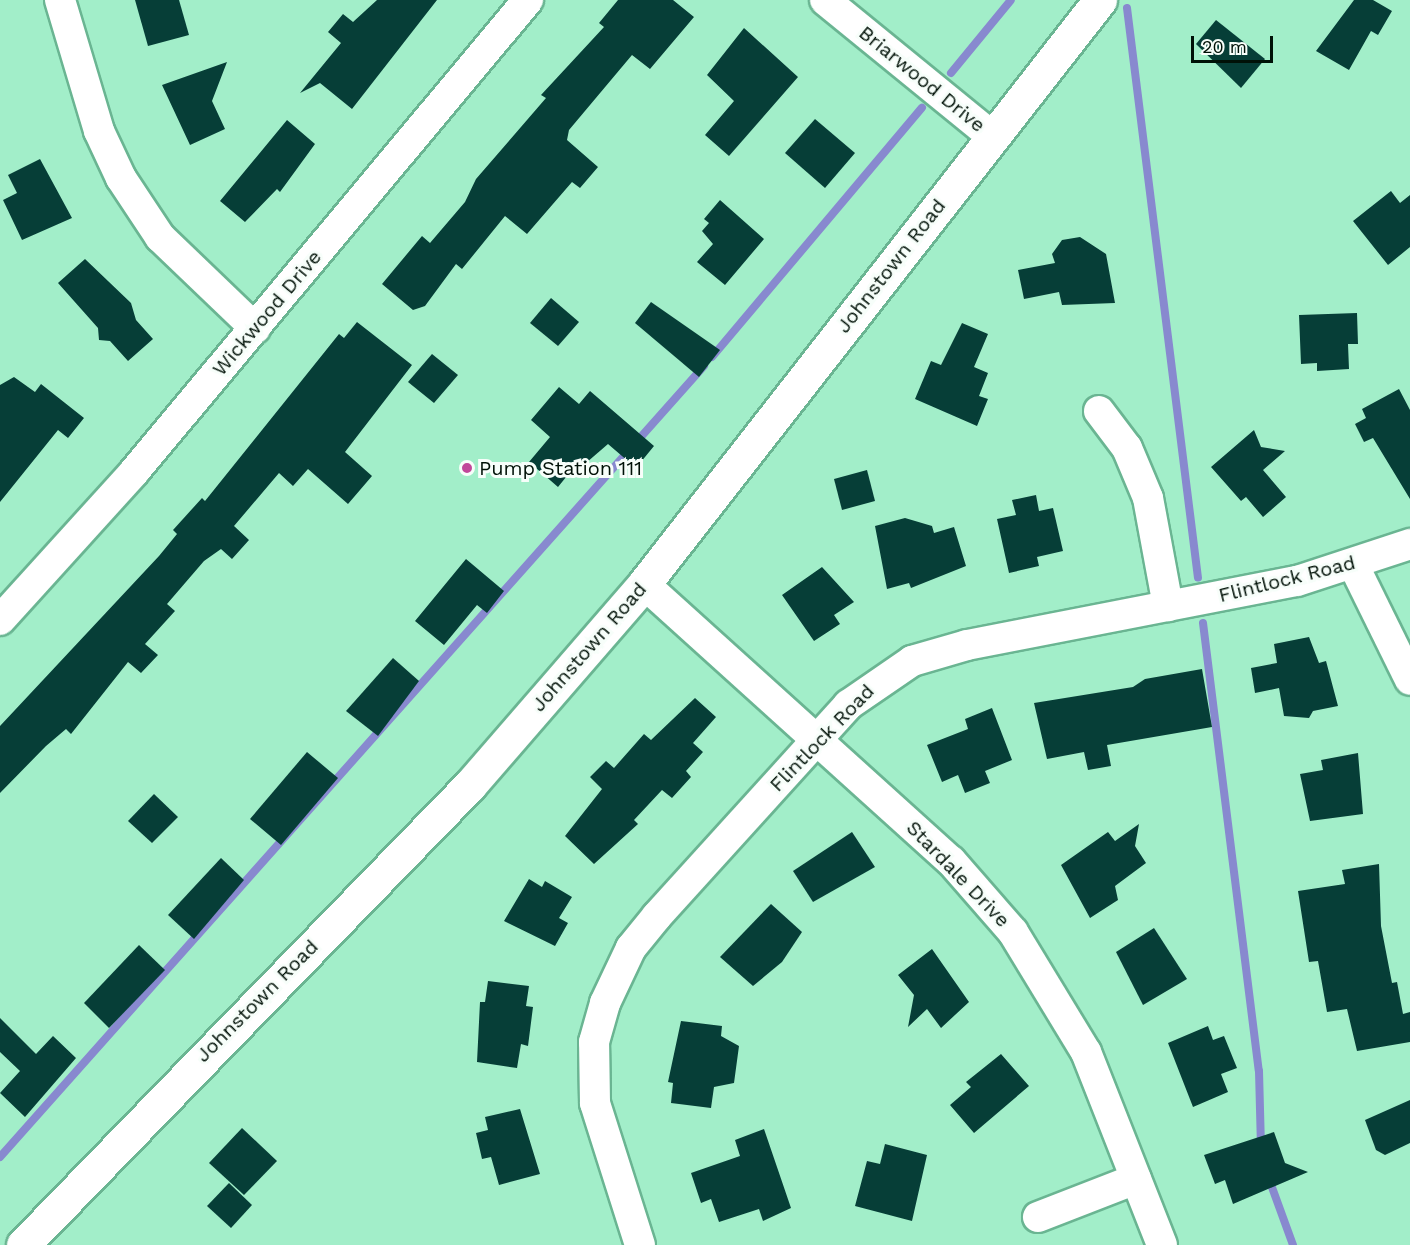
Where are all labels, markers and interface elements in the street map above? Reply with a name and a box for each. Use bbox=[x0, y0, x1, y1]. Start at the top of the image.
street label: Briarwood Drive bbox=[854, 21, 990, 137]
scale bar bbox=[1194, 24, 1276, 62]
text: 20 m bbox=[1202, 36, 1247, 57]
street label: Johnstown Road bbox=[831, 194, 951, 338]
street label: Wickwood Drive bbox=[207, 245, 327, 381]
place label: Pump Station 111 bbox=[479, 456, 642, 480]
marker: Pump Station 111 bbox=[460, 461, 474, 475]
street label: Flintlock Road bbox=[1216, 550, 1358, 608]
street label: Johnstown Road bbox=[526, 578, 652, 716]
street label: Flintlock Road bbox=[765, 679, 879, 797]
street label: Stardale Drive bbox=[901, 816, 1015, 932]
street label: Johnstown Road bbox=[191, 935, 323, 1067]

